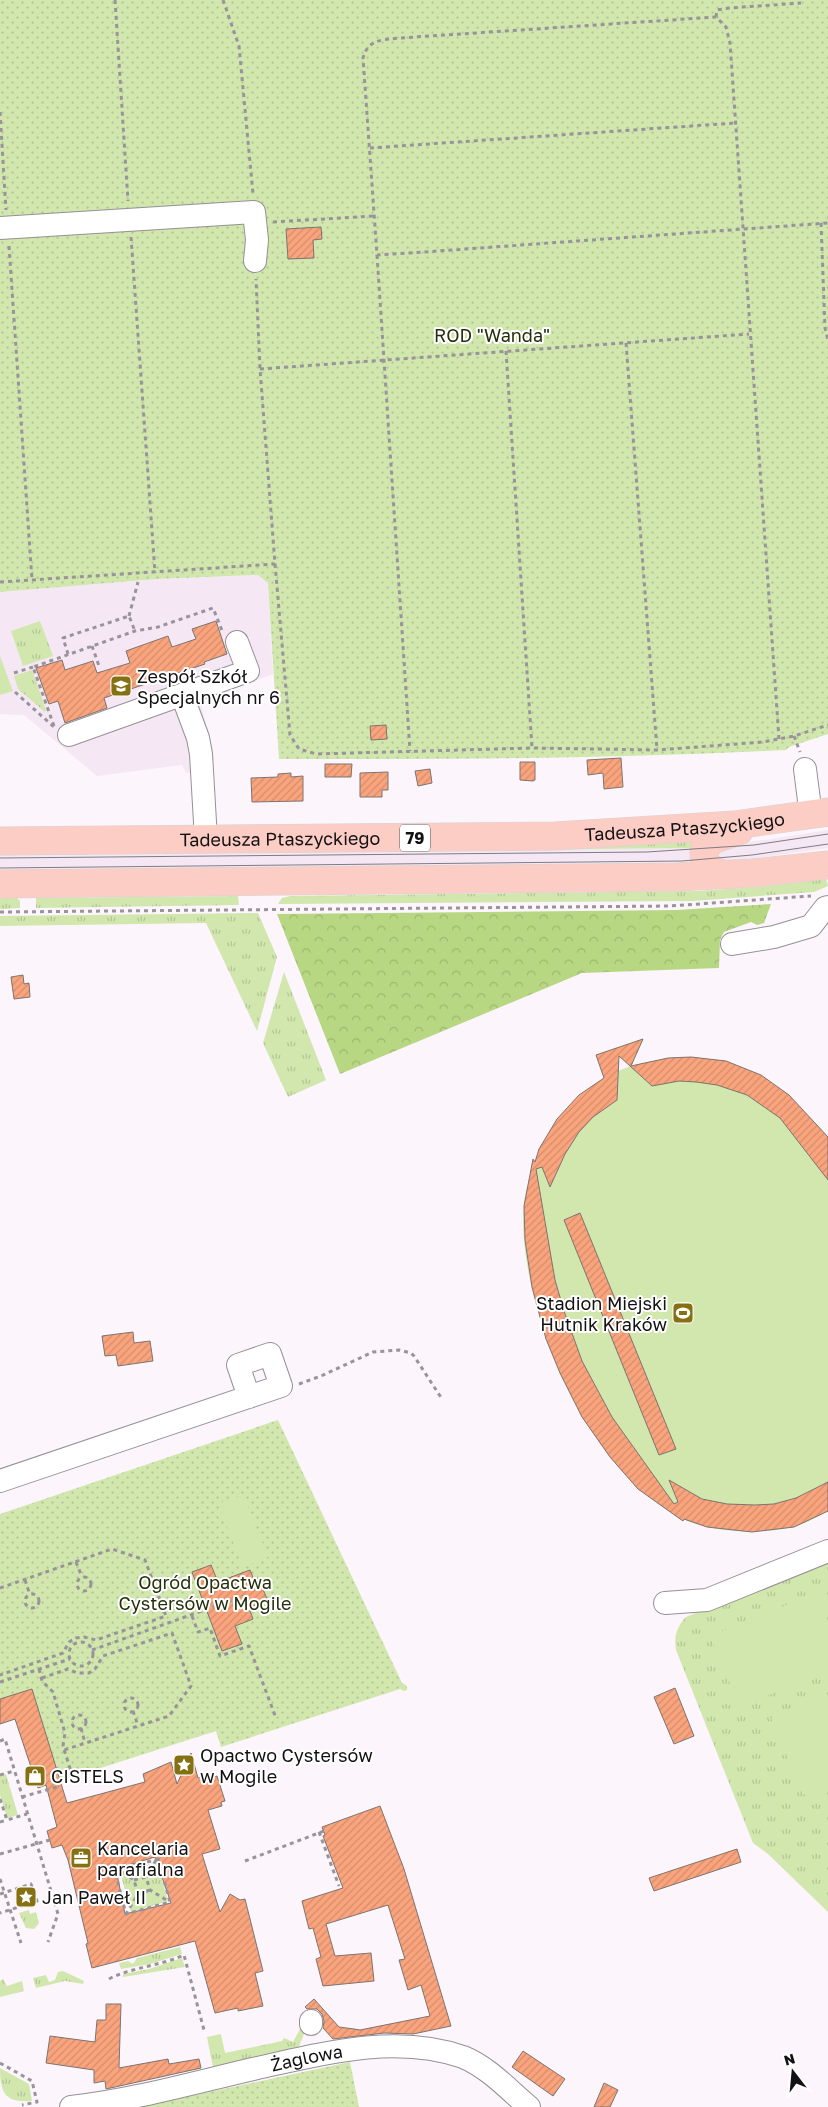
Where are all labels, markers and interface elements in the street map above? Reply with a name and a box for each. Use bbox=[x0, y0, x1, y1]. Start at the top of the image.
park label: ROD "Wanda" bbox=[434, 324, 550, 346]
place label: Zespół Szkół Specjalnych nr 6 bbox=[137, 665, 280, 708]
school or university icon: Zespół Szkół Specjalnych nr 6 bbox=[109, 674, 133, 698]
street label: Tadeusza Ptaszyckiego bbox=[584, 807, 786, 845]
road number: 79 bbox=[400, 824, 430, 851]
street label: Tadeusza Ptaszyckiego bbox=[180, 827, 380, 850]
place label: Stadion Miejski Hutnik Kraków bbox=[536, 1292, 667, 1335]
sports icon: Stadion Miejski Hutnik Kraków bbox=[671, 1301, 695, 1325]
park label: Ogród Opactwa Cystersów w Mogile bbox=[118, 1571, 292, 1614]
place label: Opactwo Cystersów w Mogile bbox=[200, 1744, 373, 1787]
place icon: Opactwo Cystersów w Mogile bbox=[172, 1753, 196, 1777]
shop icon: CISTELS bbox=[23, 1764, 47, 1788]
place label: CISTELS bbox=[51, 1765, 124, 1787]
place label: Kancelaria parafialna bbox=[97, 1837, 189, 1880]
office icon: Kancelaria parafialna bbox=[69, 1846, 93, 1870]
place icon: Jan Paweł II bbox=[14, 1885, 38, 1909]
place label: Jan Paweł II bbox=[42, 1886, 146, 1908]
street label: Żaglowa bbox=[268, 2040, 344, 2076]
north arrow bbox=[768, 2047, 818, 2097]
text: N bbox=[782, 2049, 797, 2069]

